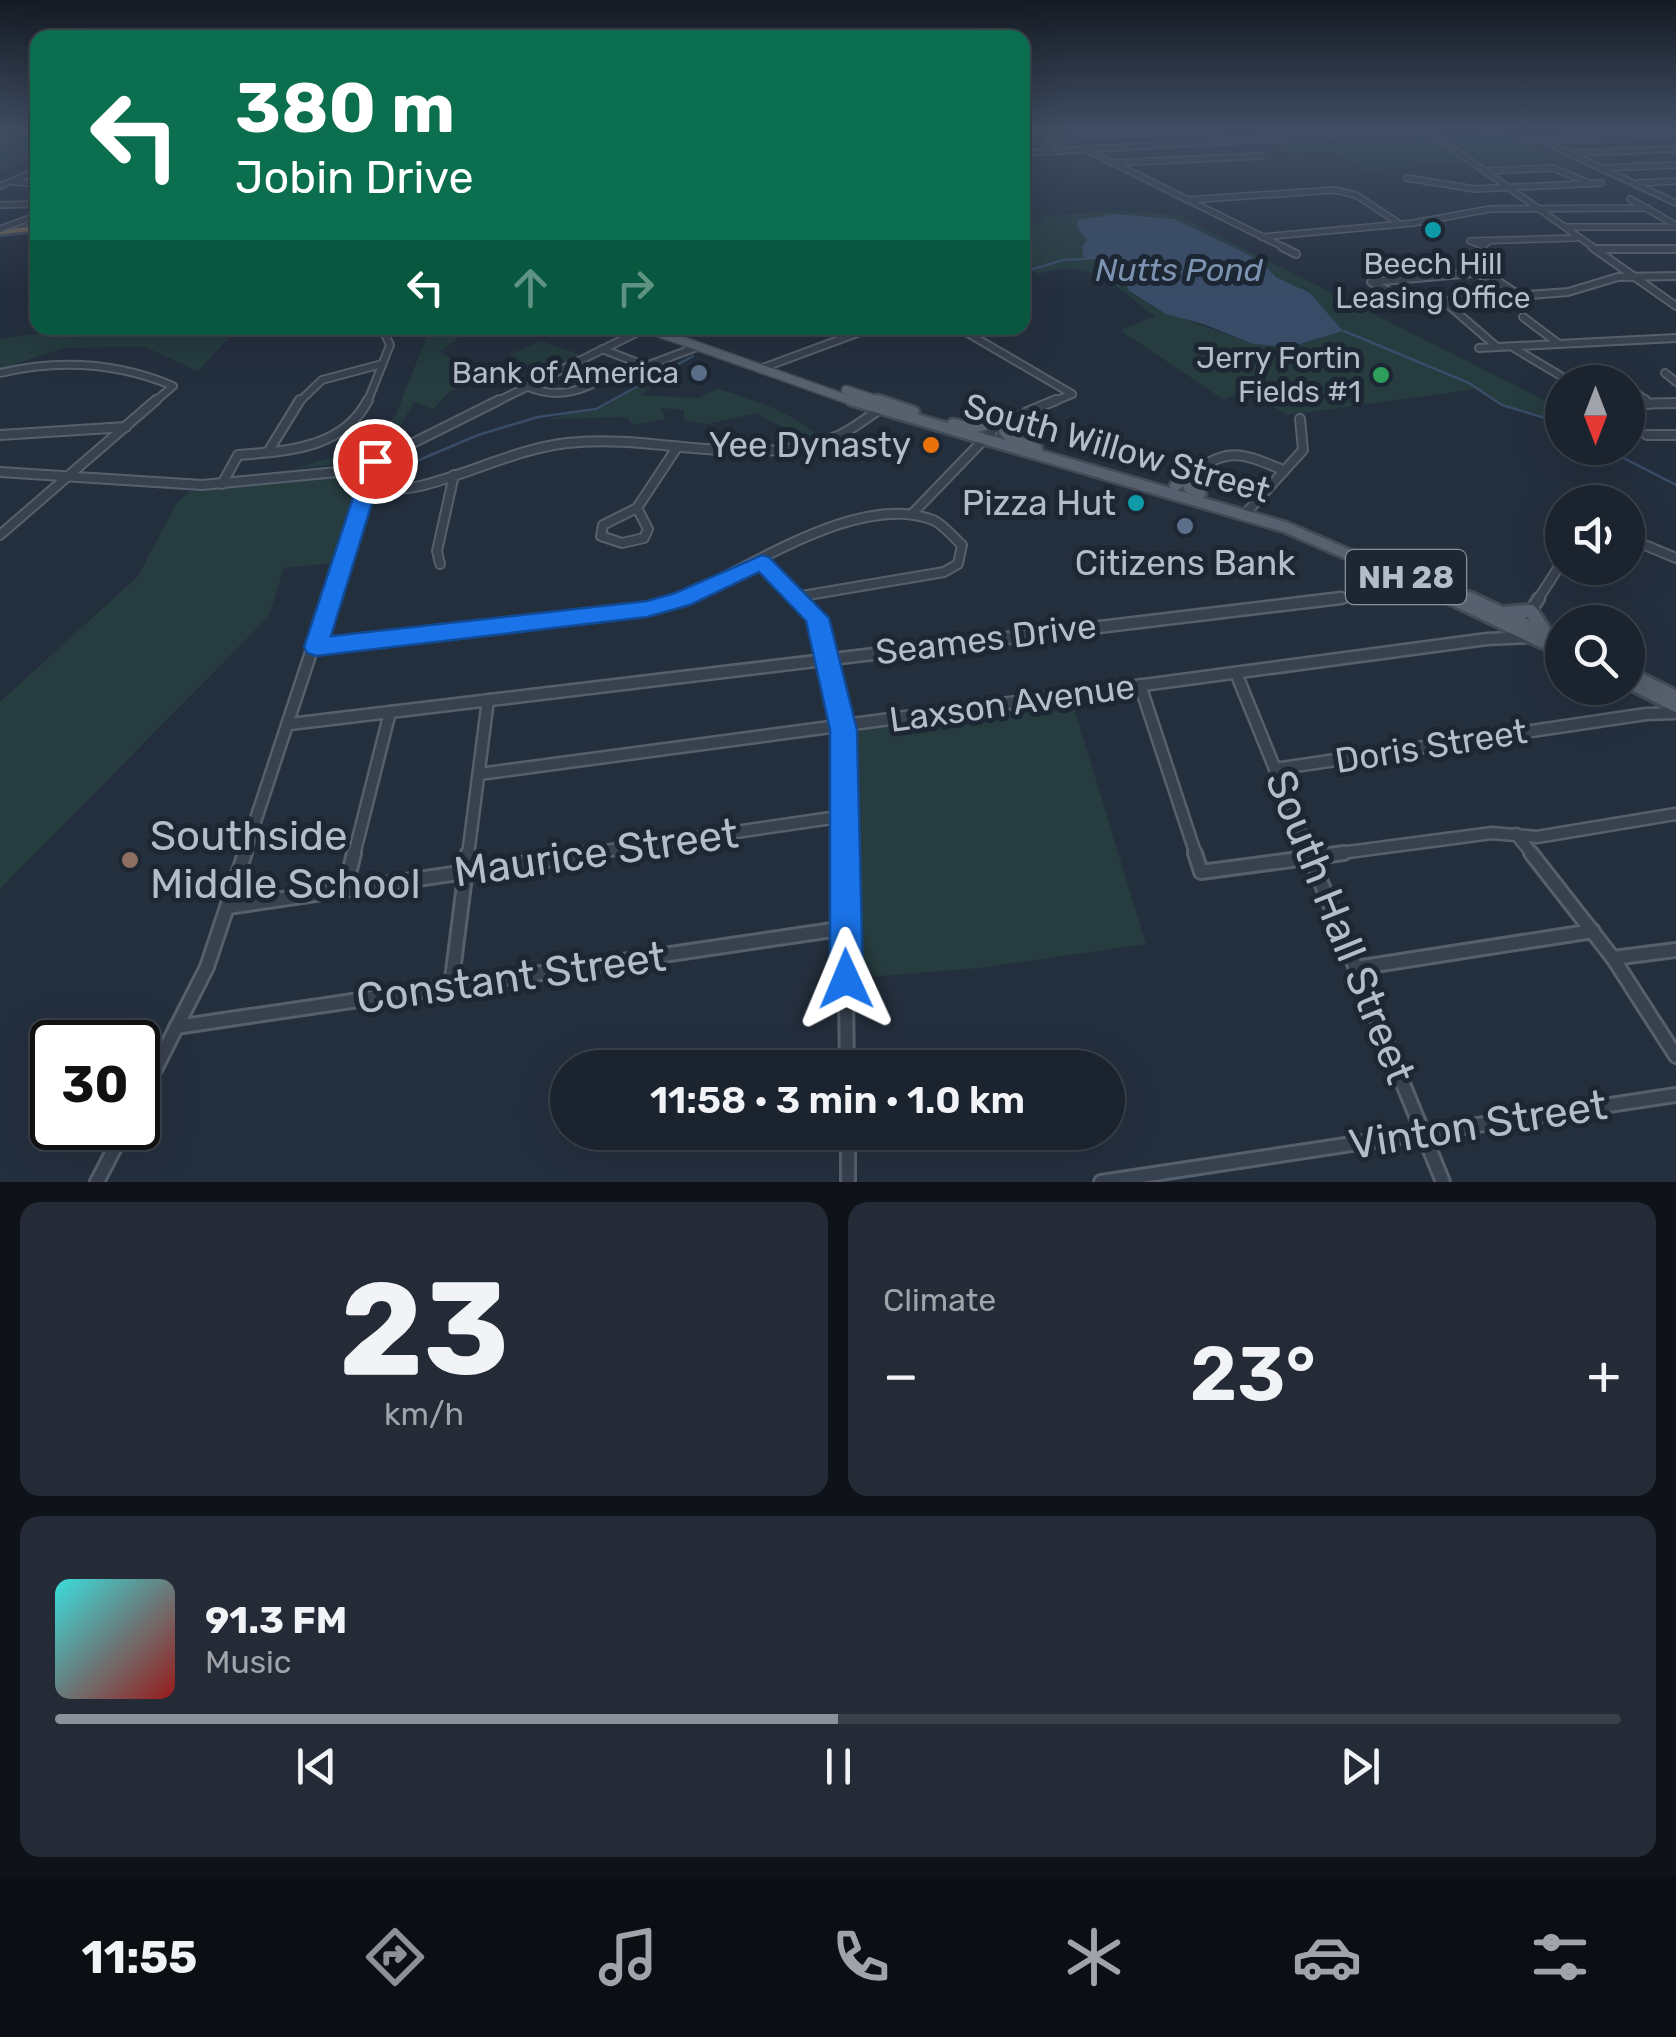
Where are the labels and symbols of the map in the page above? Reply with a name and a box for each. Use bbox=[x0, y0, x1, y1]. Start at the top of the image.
marker: Beech Hill Leasing Office bbox=[1422, 219, 1444, 241]
place label: Beech Hill Leasing Office bbox=[1335, 246, 1531, 316]
water label: Nutts Pond bbox=[1095, 251, 1264, 289]
place label: Jerry Fortin Fields #1 bbox=[1196, 340, 1361, 410]
place label: Bank of America bbox=[452, 355, 679, 391]
marker: Bank of America bbox=[688, 362, 710, 384]
marker: Jerry Fortin Fields #1 bbox=[1370, 364, 1392, 386]
north arrow bbox=[1545, 365, 1645, 465]
street label: South Willow Street bbox=[959, 384, 1275, 512]
pin bbox=[333, 419, 418, 504]
place label: Yee Dynasty bbox=[709, 424, 911, 466]
marker: Yee Dynasty bbox=[920, 434, 942, 456]
place label: Pizza Hut bbox=[962, 482, 1116, 524]
marker: Pizza Hut bbox=[1125, 492, 1147, 514]
marker: Citizens Bank bbox=[1174, 515, 1196, 537]
place label: Citizens Bank bbox=[1075, 542, 1295, 584]
road number: NH 28 bbox=[1346, 550, 1466, 604]
street label: Seames Drive bbox=[873, 605, 1099, 673]
street label: Laxson Avenue bbox=[887, 665, 1137, 741]
street label: Doris Street bbox=[1332, 710, 1530, 782]
street label: South Hall Street bbox=[1254, 763, 1426, 1091]
street label: Maurice Street bbox=[451, 808, 741, 898]
place label: Southside Middle School bbox=[150, 811, 421, 909]
marker: Southside Middle School bbox=[119, 849, 141, 871]
position arrow bbox=[794, 927, 898, 1031]
street label: Constant Street bbox=[353, 932, 669, 1024]
speed limit sign: 30 bbox=[30, 1020, 160, 1150]
street label: Vinton Street bbox=[1345, 1080, 1611, 1170]

